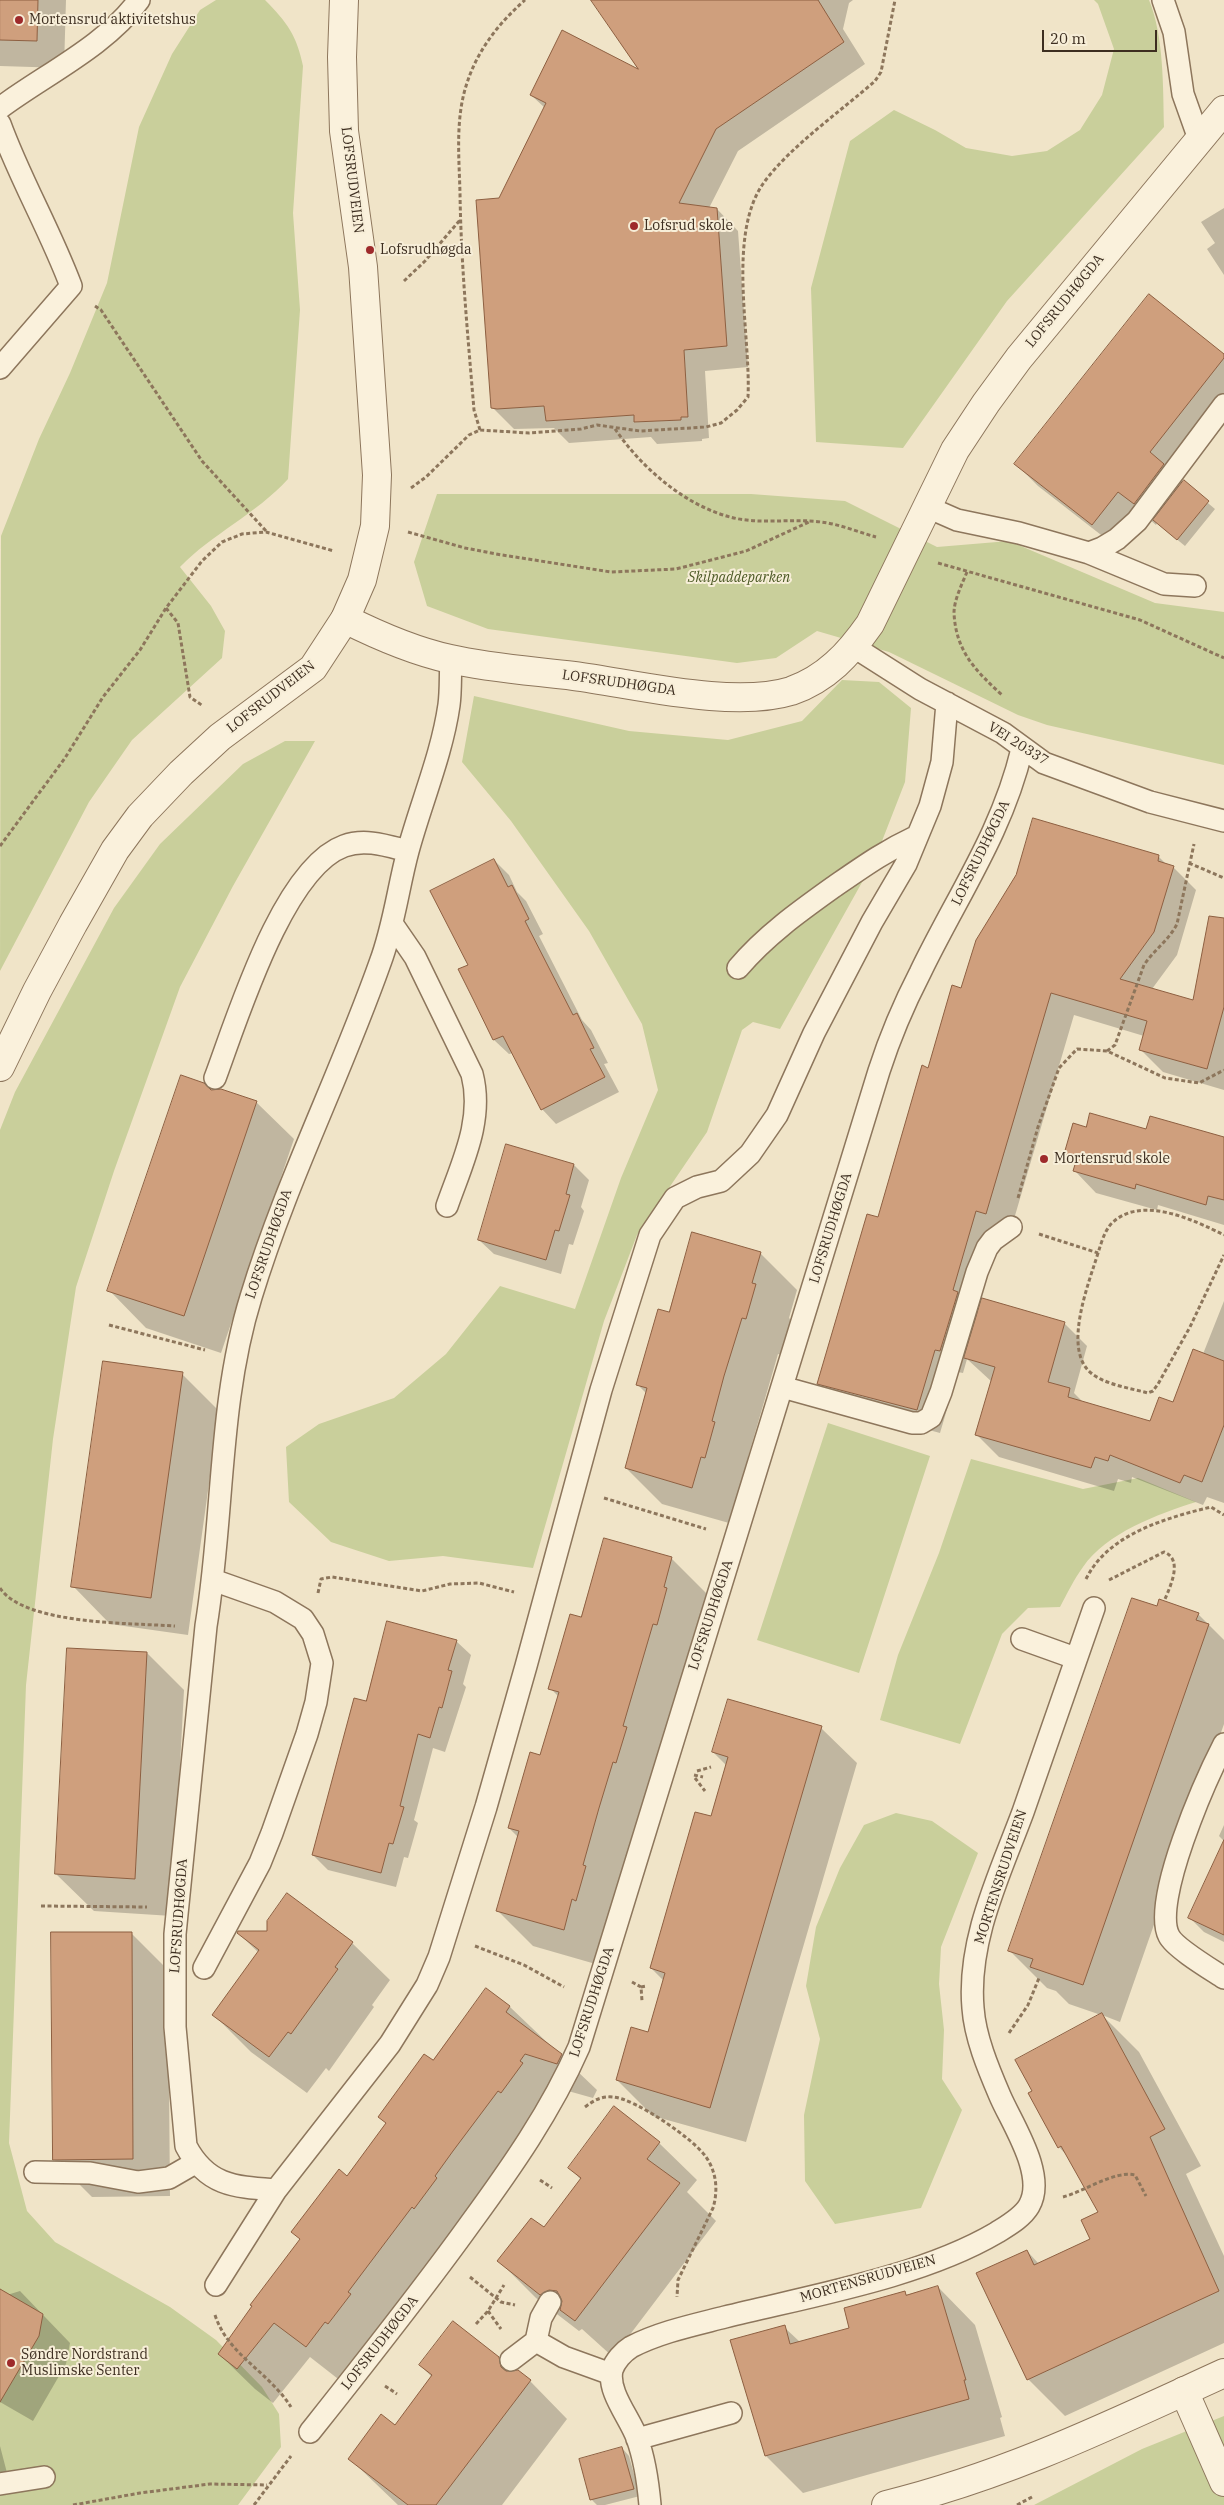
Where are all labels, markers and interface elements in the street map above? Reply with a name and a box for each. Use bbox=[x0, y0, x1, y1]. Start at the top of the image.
place label: Mortensrud aktivitetshus bbox=[29, 12, 196, 28]
marker: Mortensrud aktivitetshus bbox=[13, 14, 25, 26]
scale bar bbox=[1044, 20, 1159, 52]
text: 20 m bbox=[1050, 29, 1086, 48]
street label: LOFSRUDVEIEN bbox=[337, 126, 367, 234]
place label: Lofsrud skole bbox=[644, 218, 733, 234]
marker: Lofsrud skole bbox=[628, 220, 640, 232]
place label: Lofsrudhøgda bbox=[380, 242, 472, 258]
marker: Lofsrudhøgda bbox=[364, 244, 376, 256]
street label: LOFSRUDHØGDA bbox=[1022, 251, 1108, 351]
park label: Skilpaddeparken bbox=[688, 570, 790, 586]
street label: LOFSRUDVEIEN bbox=[224, 657, 318, 737]
street label: LOFSRUDHØGDA bbox=[561, 667, 677, 699]
street label: VEI 20337 bbox=[985, 719, 1051, 769]
street label: LOFSRUDHØGDA bbox=[948, 798, 1014, 908]
place label: Mortensrud skole bbox=[1054, 1151, 1170, 1167]
marker: Mortensrud skole bbox=[1038, 1153, 1050, 1165]
street label: LOFSRUDHØGDA bbox=[806, 1171, 856, 1285]
street label: LOFSRUDHØGDA bbox=[242, 1187, 296, 1301]
street label: LOFSRUDHØGDA bbox=[685, 1558, 737, 1672]
street label: MORTENSRUDVEIEN bbox=[971, 1808, 1031, 1946]
street label: LOFSRUDHØGDA bbox=[167, 1858, 191, 1974]
street label: LOFSRUDHØGDA bbox=[566, 1945, 618, 2059]
street label: MORTENSRUDVEIEN bbox=[798, 2252, 938, 2306]
street label: LOFSRUDHØGDA bbox=[338, 2293, 422, 2393]
place label: Søndre Nordstrand Muslimske Senter bbox=[21, 2347, 148, 2380]
marker: Søndre Nordstrand Muslimske Senter bbox=[5, 2357, 17, 2369]

